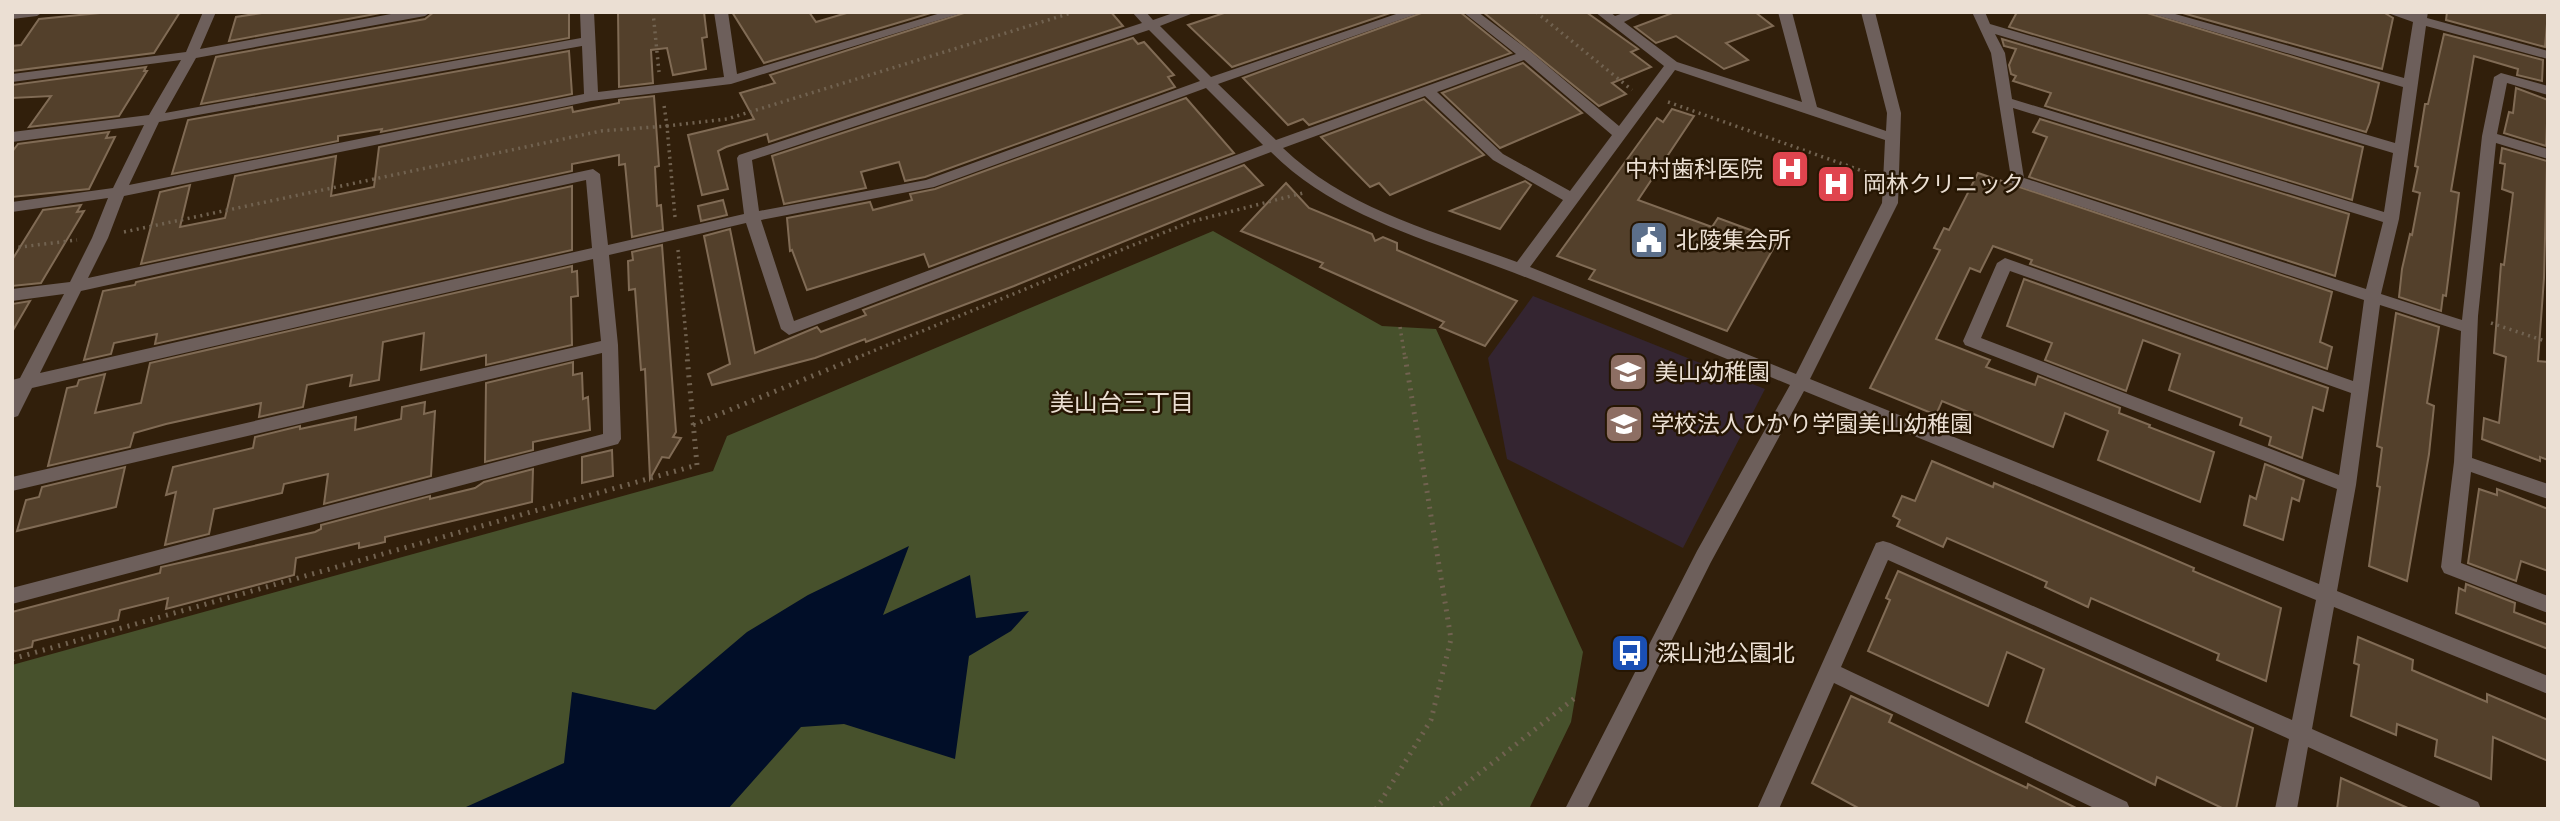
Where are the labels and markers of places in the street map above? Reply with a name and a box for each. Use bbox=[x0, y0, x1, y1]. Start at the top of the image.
hospital icon: 中村歯科医院 bbox=[1769, 148, 1811, 190]
place label: 中村歯科医院 bbox=[1625, 156, 1763, 183]
hospital icon: 岡林クリニック bbox=[1815, 163, 1857, 205]
place label: 岡林クリニック bbox=[1863, 171, 2024, 198]
public building icon: 北陵集会所 bbox=[1628, 219, 1670, 261]
place label: 北陵集会所 bbox=[1676, 227, 1791, 254]
school or university icon: 美山幼稚園 bbox=[1607, 351, 1649, 393]
place label: 美山幼稚園 bbox=[1655, 359, 1770, 386]
school or university icon: 学校法人ひかり学園美山幼稚園 bbox=[1603, 403, 1645, 445]
place label: 学校法人ひかり学園美山幼稚園 bbox=[1651, 411, 1973, 438]
bus stop icon: 深山池公園北 bbox=[1609, 632, 1651, 674]
place label: 深山池公園北 bbox=[1657, 640, 1795, 667]

